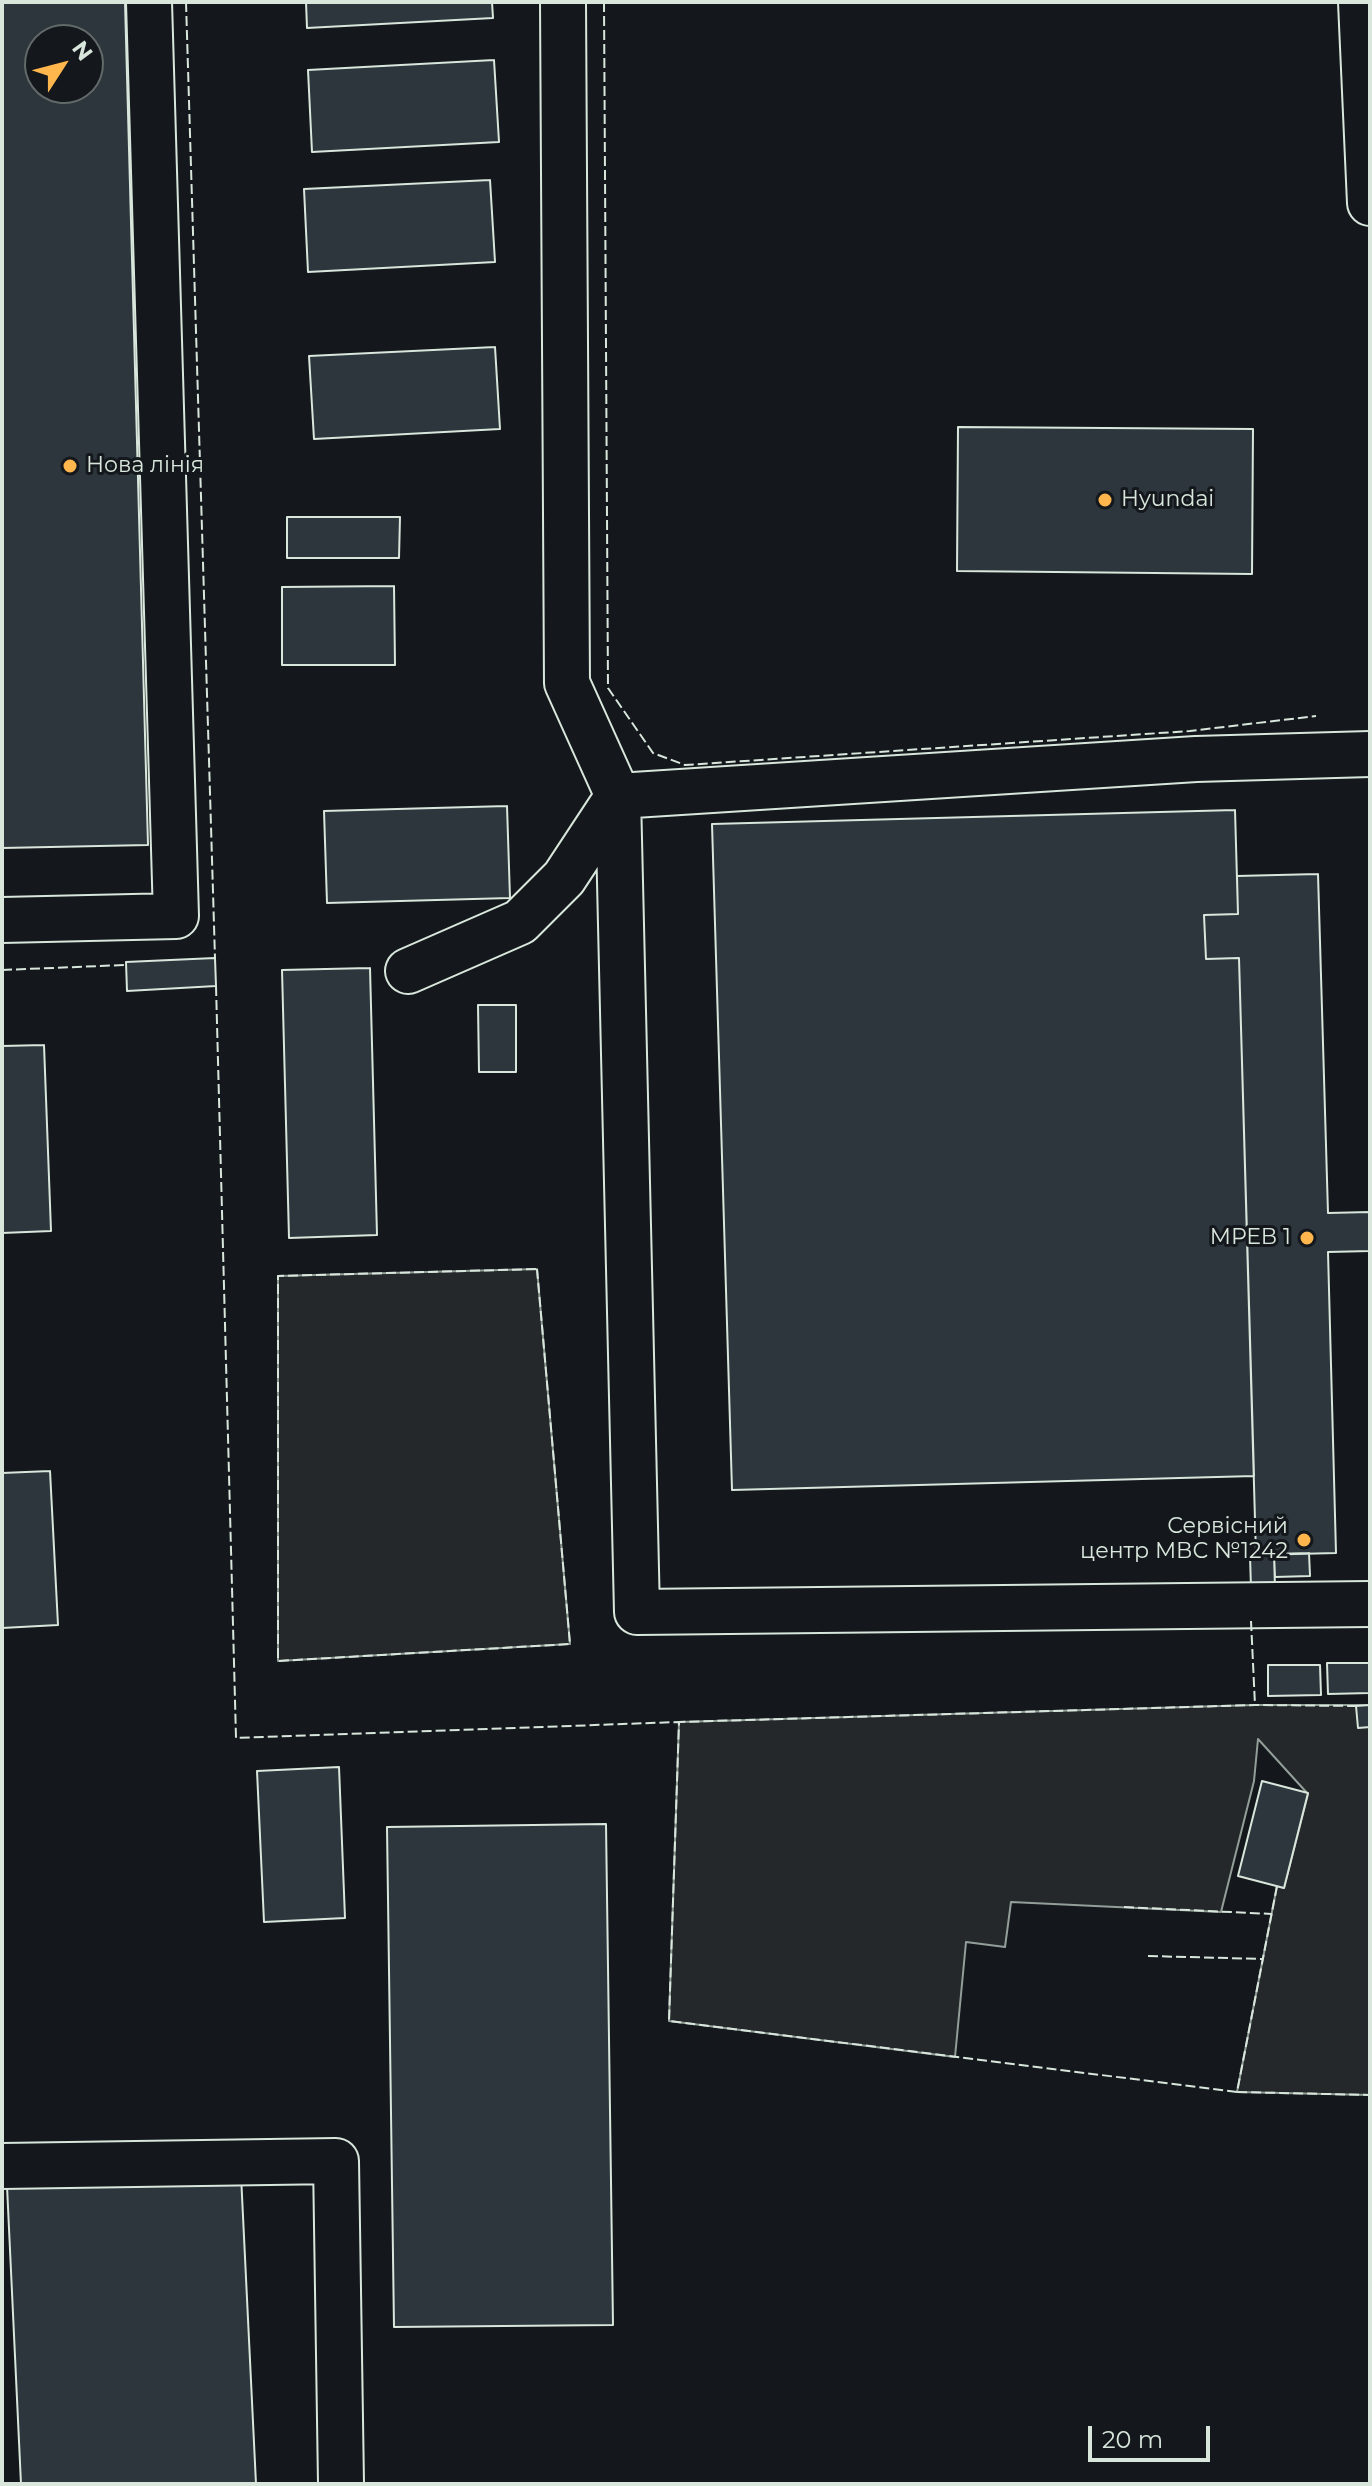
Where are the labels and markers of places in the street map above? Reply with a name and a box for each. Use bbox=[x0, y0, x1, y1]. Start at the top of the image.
place label: Нова лінія bbox=[86, 453, 204, 479]
marker: Нова лінія bbox=[61, 457, 79, 475]
place label: Hyundai bbox=[1121, 487, 1214, 513]
marker: Hyundai bbox=[1096, 491, 1114, 509]
place label: МРЕВ 1 bbox=[1210, 1225, 1291, 1251]
marker: МРЕВ 1 bbox=[1298, 1229, 1316, 1247]
place label: Сервісний центр МВС №1242 bbox=[1080, 1514, 1288, 1566]
marker: Сервісний центр МВС №1242 bbox=[1295, 1531, 1313, 1549]

